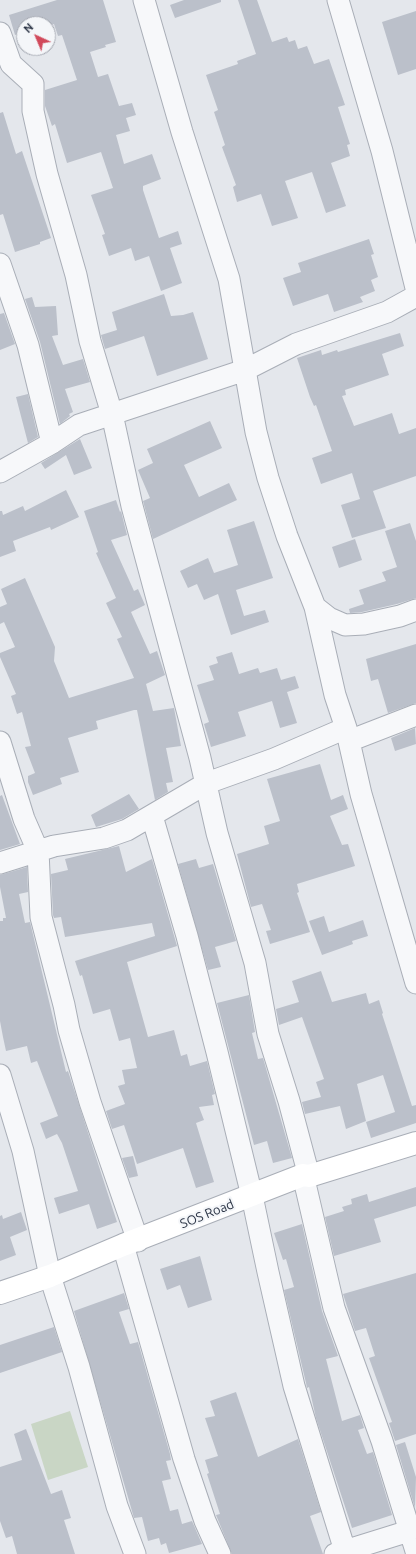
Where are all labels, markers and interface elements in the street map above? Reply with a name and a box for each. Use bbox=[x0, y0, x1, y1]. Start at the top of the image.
north arrow bbox=[16, 16, 56, 56]
text: N bbox=[21, 21, 35, 35]
street label: SOS Road bbox=[178, 1196, 236, 1232]

